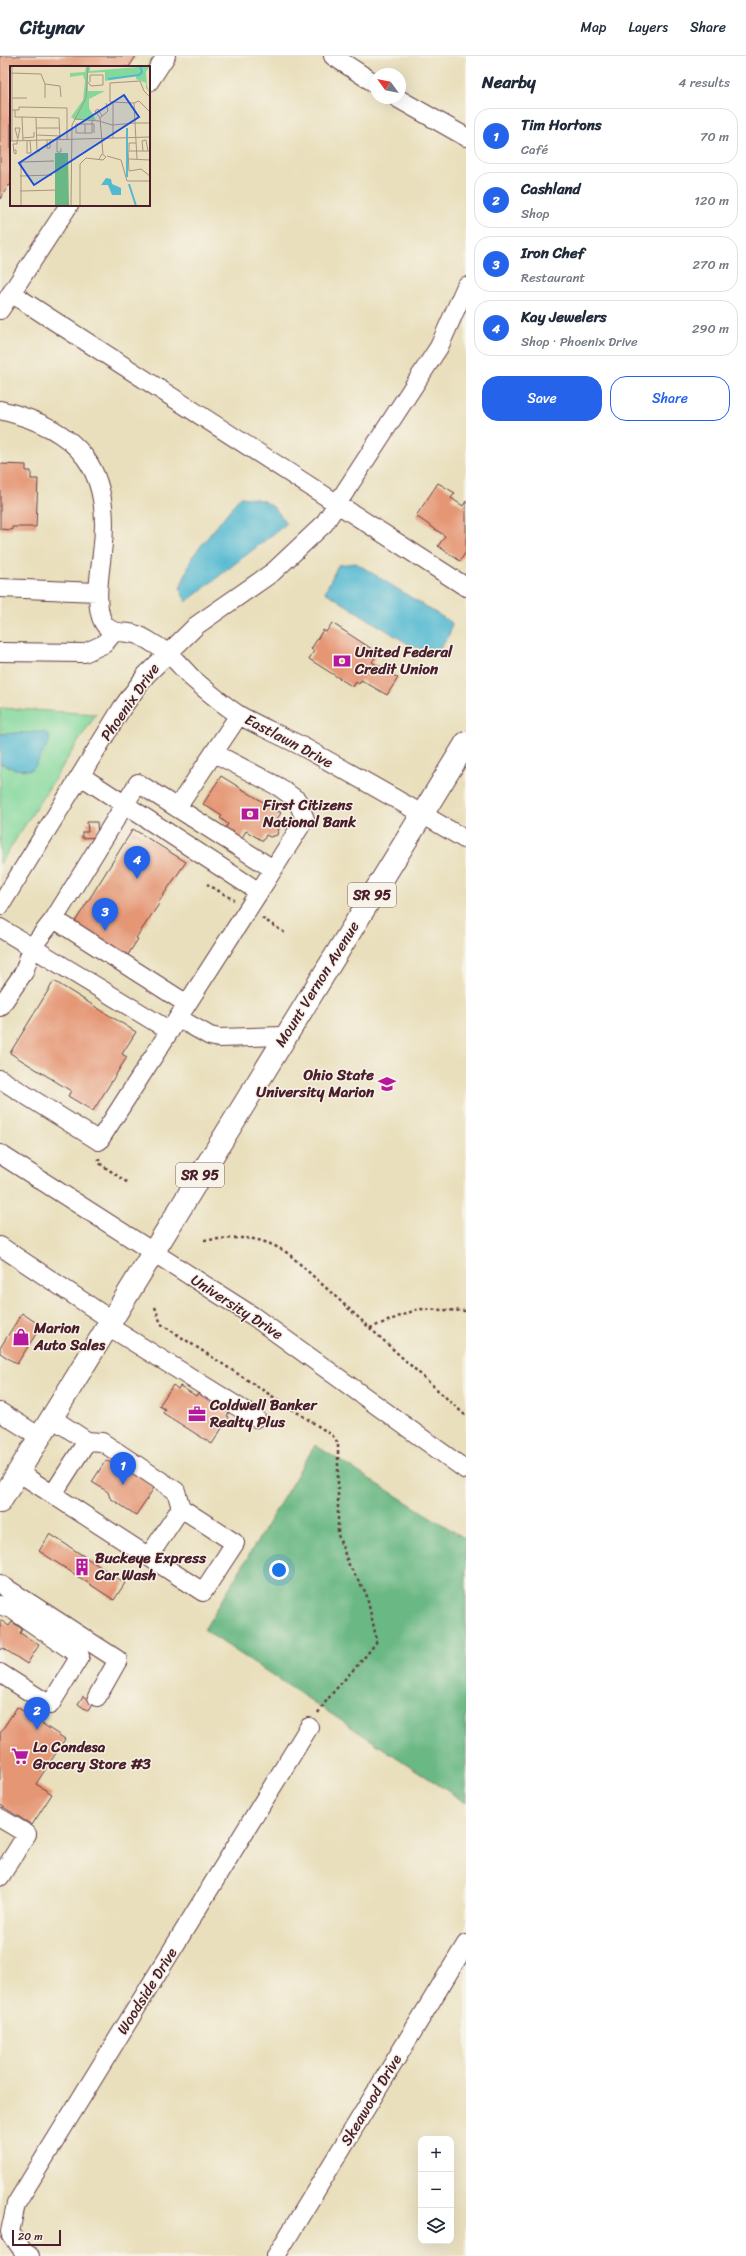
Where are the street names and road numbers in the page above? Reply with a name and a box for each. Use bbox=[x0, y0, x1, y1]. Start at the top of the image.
street label: Phoenix Drive bbox=[94, 657, 167, 746]
street label: Eastlawn Drive bbox=[240, 707, 338, 775]
road number: SR 95 bbox=[348, 883, 396, 907]
street label: Mount Vernon Avenue bbox=[268, 915, 367, 1052]
road number: SR 95 bbox=[176, 1163, 224, 1187]
street label: University Drive bbox=[185, 1267, 289, 1347]
street label: Woodside Drive bbox=[110, 1942, 184, 2040]
street label: Skeawood Drive bbox=[333, 2049, 409, 2151]

